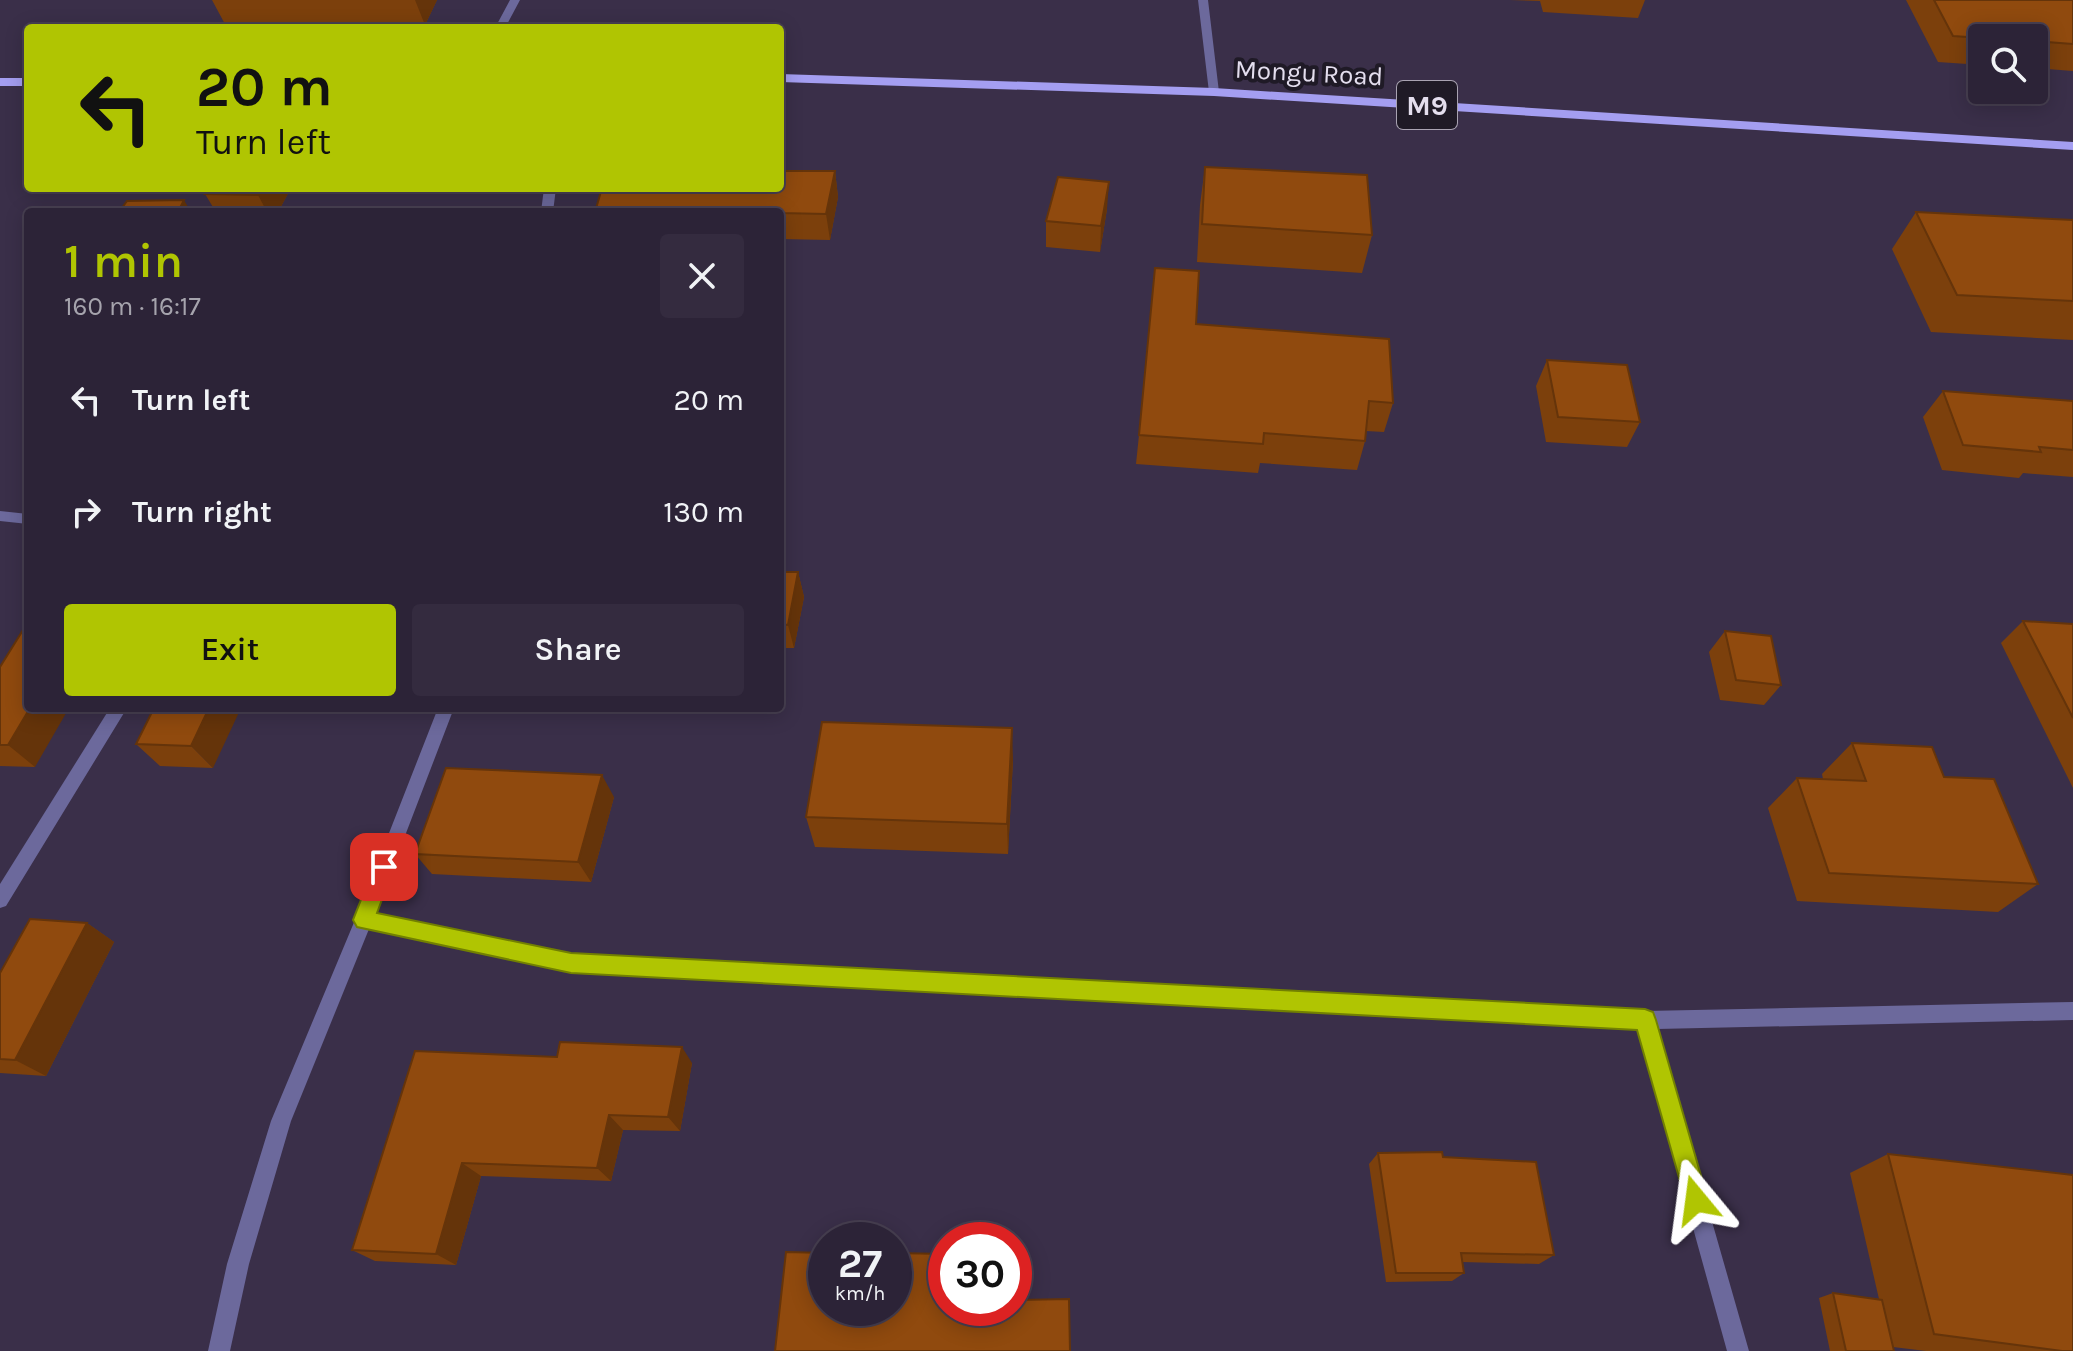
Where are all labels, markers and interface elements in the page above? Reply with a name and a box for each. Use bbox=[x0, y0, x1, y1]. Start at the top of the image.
map controls bbox=[1968, 24, 2048, 104]
button: search bbox=[1968, 24, 2048, 104]
text: 20 m bbox=[196, 54, 333, 119]
street label: Mongu Road bbox=[1234, 54, 1384, 92]
icon: left bbox=[64, 56, 168, 160]
road number: M9 bbox=[1397, 81, 1457, 129]
text: Turn left bbox=[196, 121, 331, 163]
text: 1 min bbox=[64, 233, 183, 289]
button: close bbox=[660, 234, 744, 318]
text: 160 m · 16:17 bbox=[64, 291, 201, 322]
icon: left bbox=[64, 378, 108, 422]
text: Turn left bbox=[132, 382, 250, 418]
text: 20 m bbox=[674, 382, 744, 418]
icon: right bbox=[64, 490, 108, 534]
text: Turn right bbox=[132, 494, 272, 530]
text: 130 m bbox=[663, 494, 744, 530]
button: Exit bbox=[64, 604, 396, 696]
button: Share bbox=[412, 604, 744, 696]
pin bbox=[350, 833, 418, 901]
icon: arrive bbox=[362, 845, 406, 889]
position arrow bbox=[1654, 1158, 1738, 1242]
speed limit sign: 30 bbox=[928, 1222, 1032, 1326]
text: 27 bbox=[838, 1240, 882, 1287]
text: km/h bbox=[835, 1282, 885, 1305]

